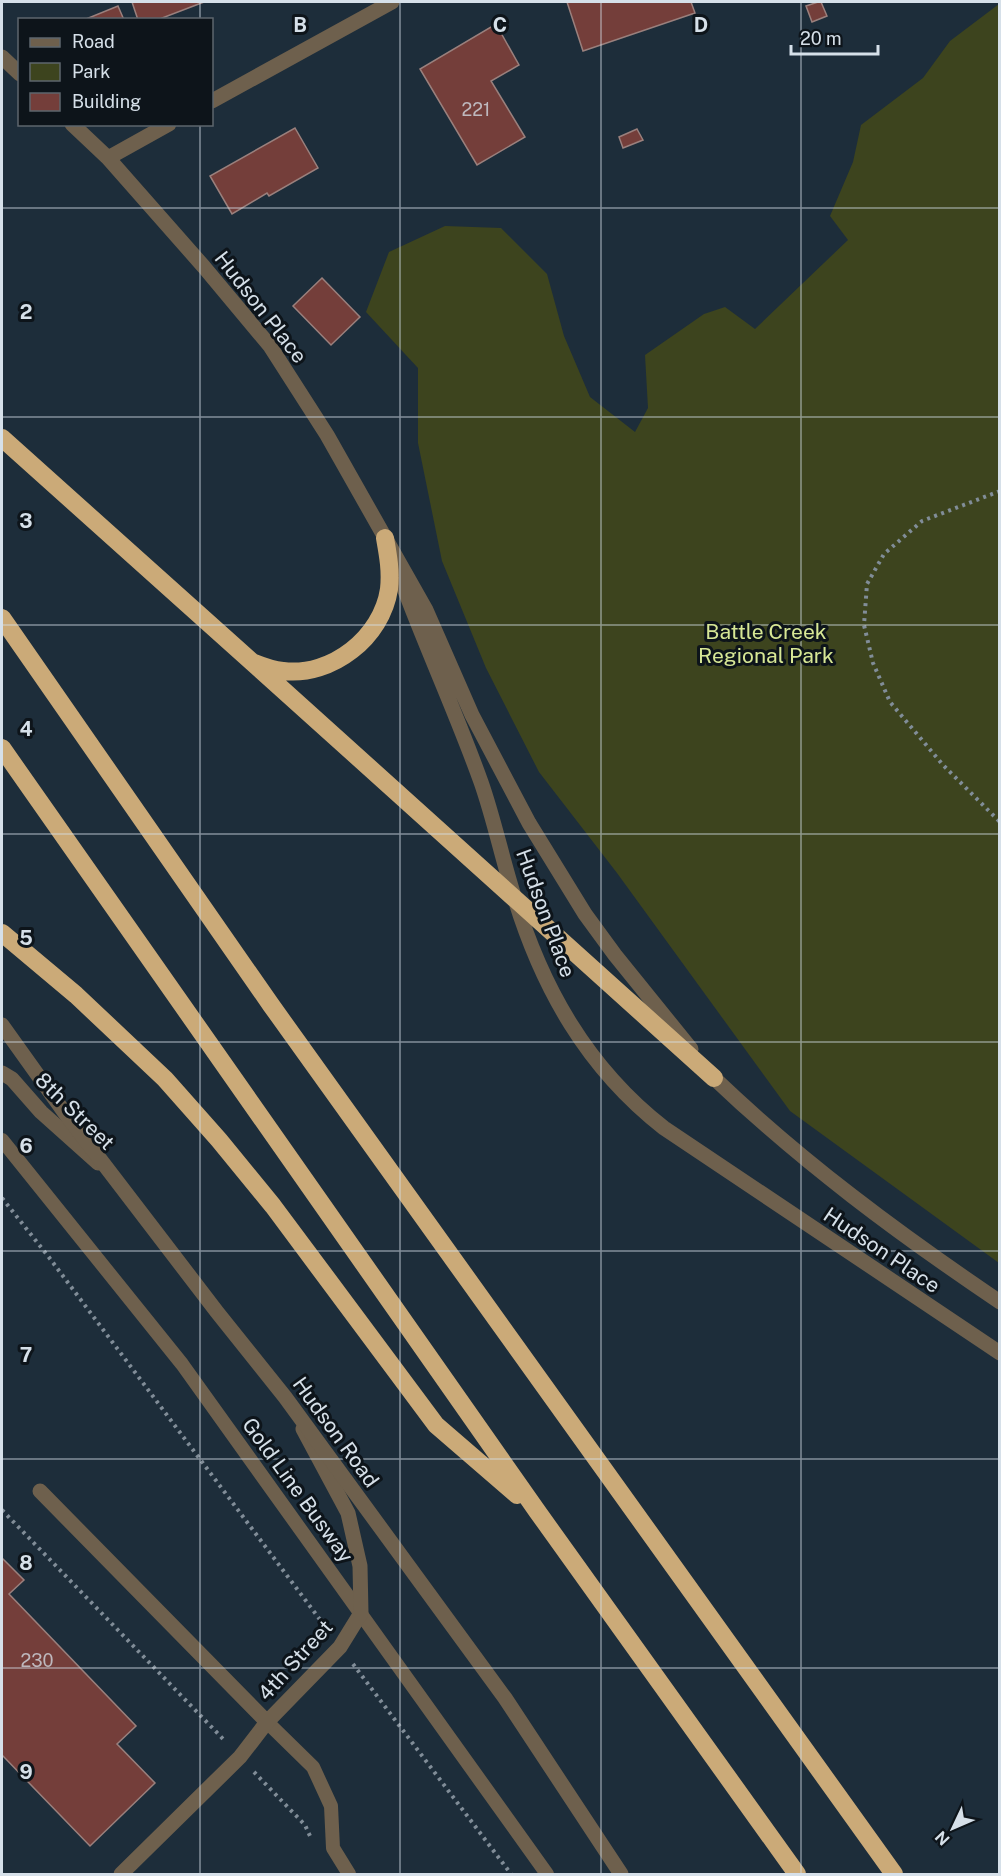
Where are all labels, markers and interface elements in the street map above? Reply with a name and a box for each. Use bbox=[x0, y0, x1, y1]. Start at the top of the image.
text: B bbox=[293, 13, 307, 37]
text: C bbox=[493, 13, 507, 37]
text: D bbox=[694, 13, 708, 37]
legend bbox=[18, 18, 213, 126]
scale bar bbox=[791, 18, 878, 56]
text: 20 m bbox=[800, 28, 842, 49]
text: Road bbox=[72, 31, 115, 52]
text: Park bbox=[72, 61, 110, 82]
text: Building bbox=[72, 91, 141, 112]
house number: 221 bbox=[462, 99, 490, 120]
street label: Hudson Place bbox=[210, 246, 312, 368]
text: 2 bbox=[20, 300, 32, 324]
text: 3 bbox=[19, 509, 33, 533]
park label: Battle Creek Regional Park bbox=[698, 619, 834, 668]
text: 4 bbox=[19, 717, 33, 741]
street label: Hudson Place bbox=[511, 845, 581, 981]
text: 5 bbox=[19, 926, 33, 950]
street label: 8th Street bbox=[30, 1067, 120, 1155]
text: 6 bbox=[19, 1134, 33, 1158]
street label: Hudson Place bbox=[819, 1202, 945, 1298]
text: 7 bbox=[20, 1343, 32, 1367]
street label: Hudson Road bbox=[288, 1372, 384, 1492]
street label: Gold Line Busway bbox=[237, 1413, 359, 1567]
text: 8 bbox=[19, 1551, 33, 1575]
street label: 4th Street bbox=[252, 1615, 338, 1705]
house number: 230 bbox=[21, 1650, 53, 1671]
text: 9 bbox=[19, 1760, 33, 1784]
north arrow bbox=[923, 1798, 983, 1858]
text: N bbox=[931, 1827, 954, 1849]

